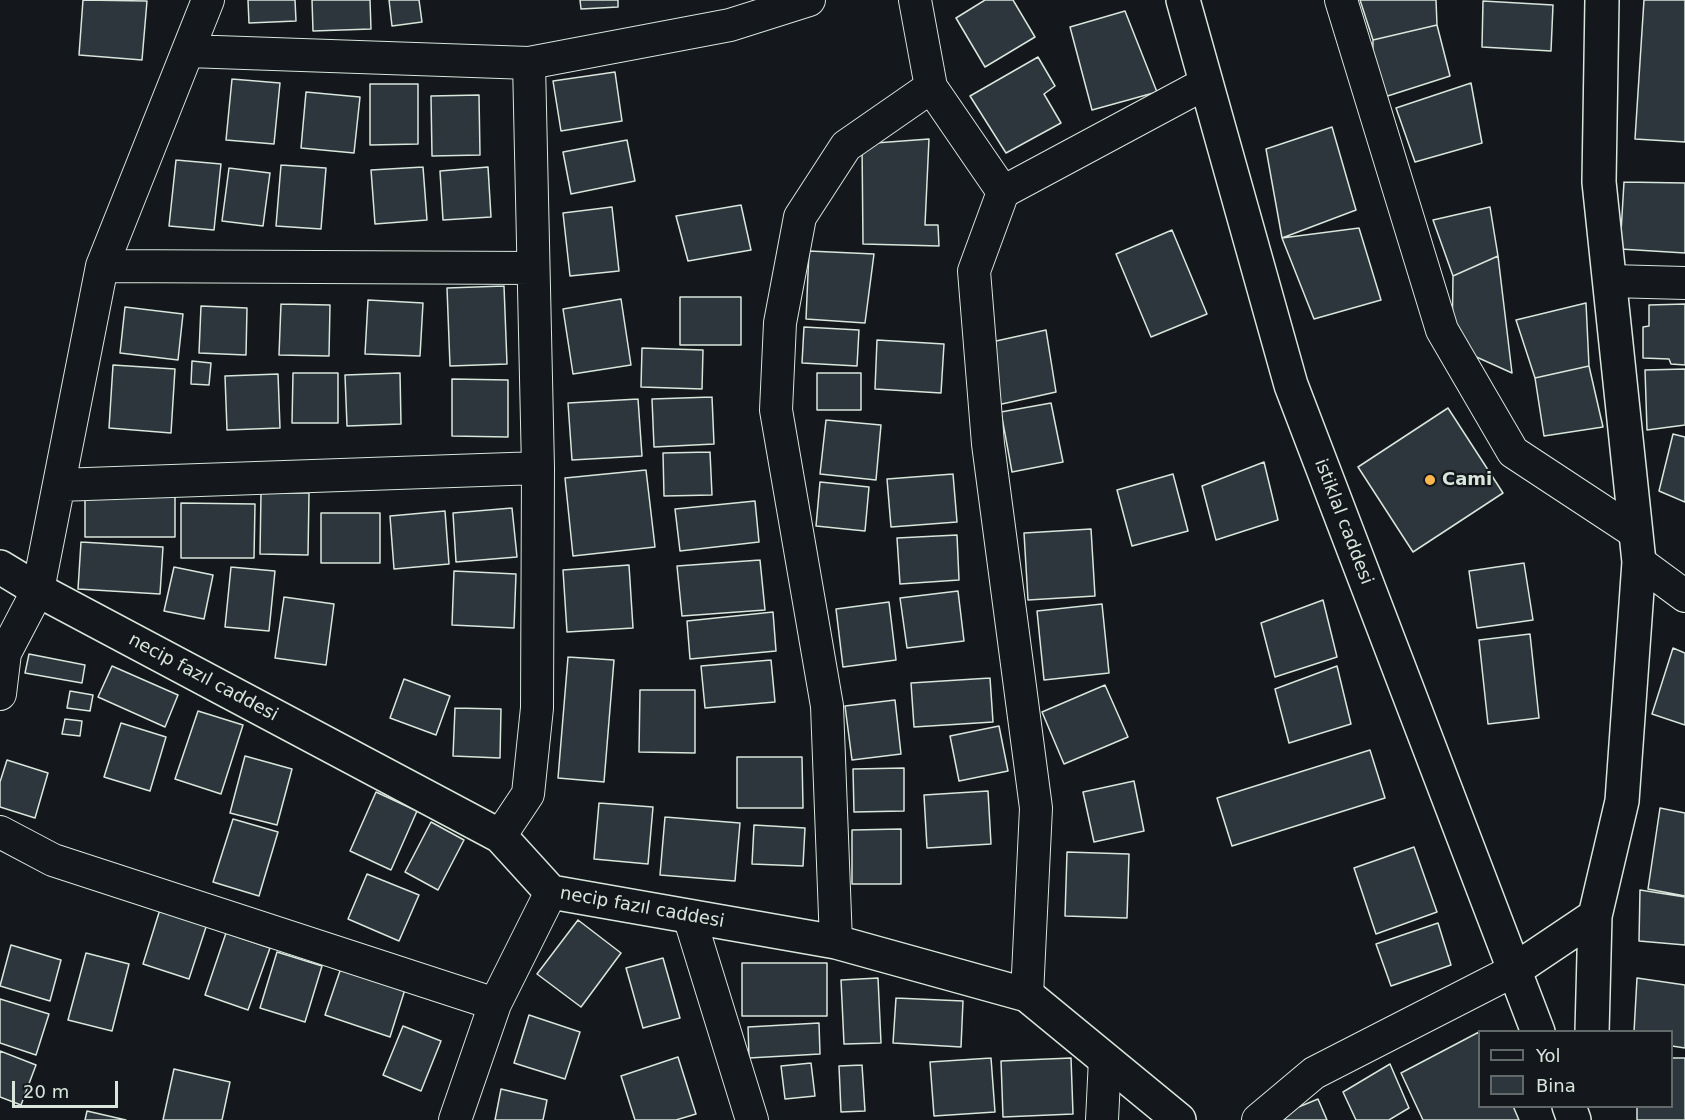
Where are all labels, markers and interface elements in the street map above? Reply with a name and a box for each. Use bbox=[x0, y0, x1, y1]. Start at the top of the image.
street label: istiklal caddesi bbox=[1309, 456, 1377, 588]
place label: Cami bbox=[1442, 469, 1492, 491]
marker: Cami bbox=[1423, 473, 1437, 487]
street label: necip fazıl caddesi bbox=[125, 629, 281, 727]
street label: necip fazıl caddesi bbox=[558, 883, 726, 933]
legend bbox=[1478, 1030, 1673, 1108]
text: Yol bbox=[1536, 1045, 1561, 1066]
scale bar bbox=[15, 1069, 122, 1107]
text: Bina bbox=[1536, 1075, 1576, 1096]
text: 20 m bbox=[23, 1081, 69, 1102]

